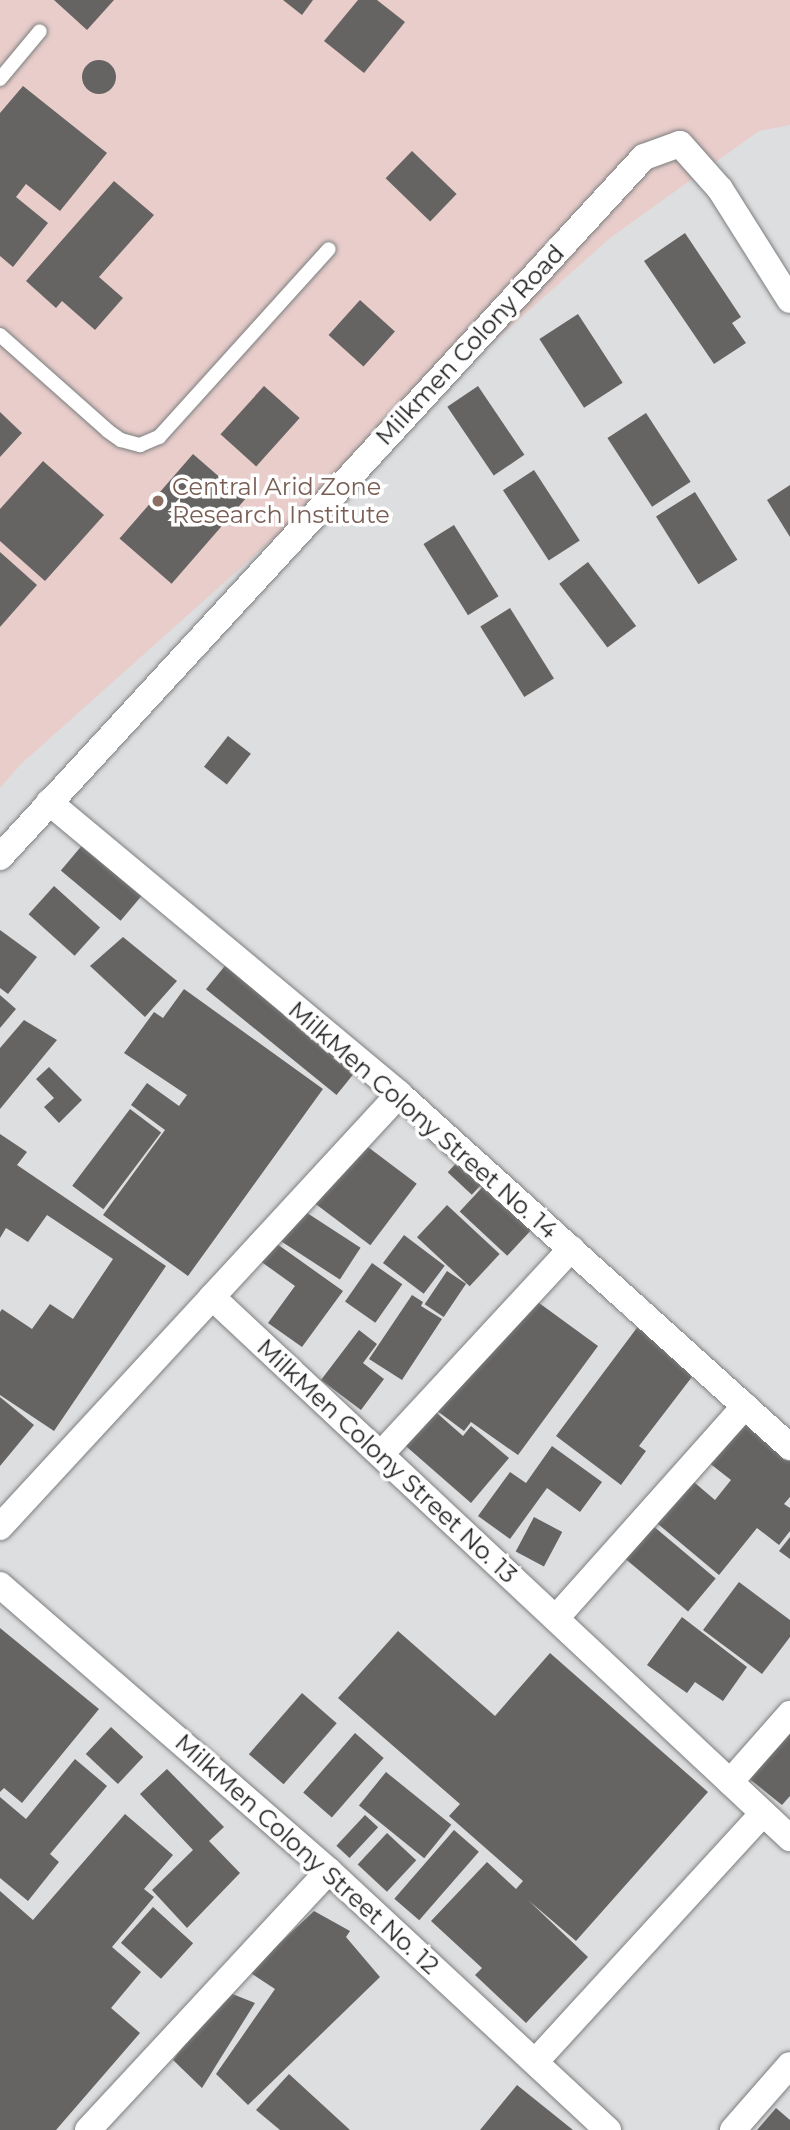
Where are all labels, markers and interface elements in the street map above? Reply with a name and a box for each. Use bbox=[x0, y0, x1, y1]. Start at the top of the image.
street label: Milkmen Colony Road bbox=[370, 239, 570, 451]
place label: Central Arid Zone Research Institute bbox=[172, 473, 390, 529]
marker: Central Arid Zone Research Institute bbox=[150, 493, 166, 509]
street label: MilkMen Colony Street No. 14 bbox=[283, 995, 563, 1245]
street label: MilkMen Colony Street No. 13 bbox=[251, 1333, 523, 1589]
street label: MilkMen Colony Street No. 12 bbox=[169, 1728, 445, 1980]

